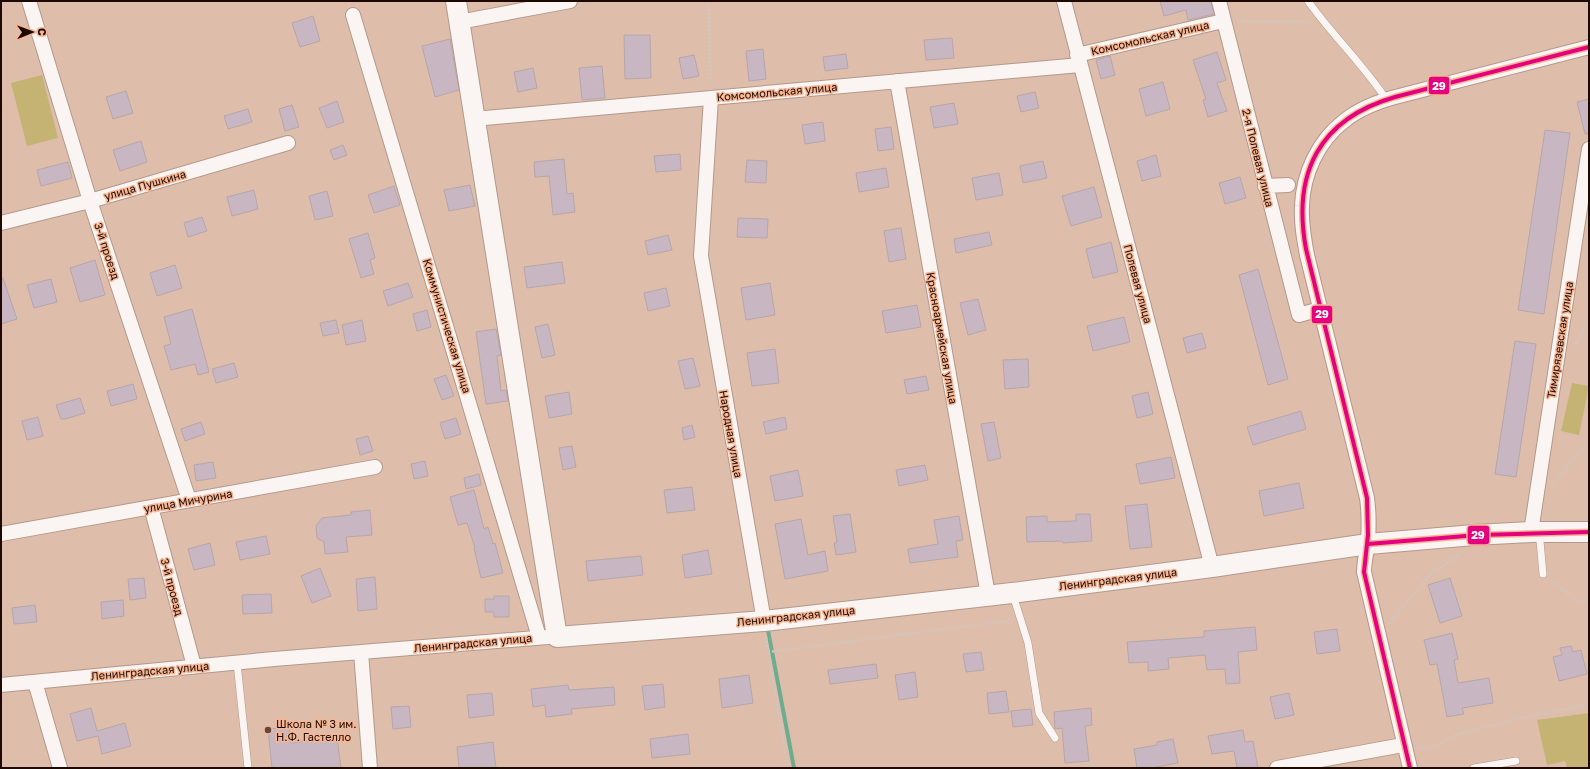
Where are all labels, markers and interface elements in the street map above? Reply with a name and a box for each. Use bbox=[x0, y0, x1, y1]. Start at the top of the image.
north arrow bbox=[12, 12, 52, 52]
street label: Комсомольская улица bbox=[1089, 18, 1210, 57]
text: С bbox=[36, 28, 49, 36]
line badge: 29 bbox=[1428, 76, 1450, 95]
text: 29 bbox=[1432, 79, 1446, 92]
street label: Комсомольская улица bbox=[716, 80, 838, 103]
street label: 2-я Полевая улица bbox=[1240, 107, 1277, 208]
street label: улица Пушкина bbox=[103, 167, 187, 202]
street label: 3-й проезд bbox=[92, 221, 123, 281]
street label: Полевая улица bbox=[1122, 243, 1155, 325]
street label: Коммунистическая улица bbox=[421, 257, 474, 395]
street label: Красноармейская улица bbox=[924, 271, 960, 405]
street label: Тимирязевская улица bbox=[1544, 281, 1575, 399]
line badge: 29 bbox=[1311, 305, 1333, 324]
text: 29 bbox=[1315, 307, 1329, 320]
street label: Народная улица bbox=[717, 389, 746, 479]
street label: улица Мичурина bbox=[143, 486, 233, 515]
line badge: 29 bbox=[1467, 525, 1490, 545]
text: 29 bbox=[1471, 528, 1485, 541]
street label: 3-й проезд bbox=[159, 557, 186, 617]
street label: Ленинградская улица bbox=[1058, 565, 1178, 592]
street label: Ленинградская улица bbox=[736, 603, 856, 628]
street label: Ленинградская улица bbox=[413, 631, 533, 654]
street label: Ленинградская улица bbox=[90, 659, 210, 682]
place label: Школа № 3 им. Н.Ф. Гастелло bbox=[276, 717, 357, 743]
marker: Школа № 3 им. Н.Ф. Гастелло bbox=[263, 725, 273, 735]

